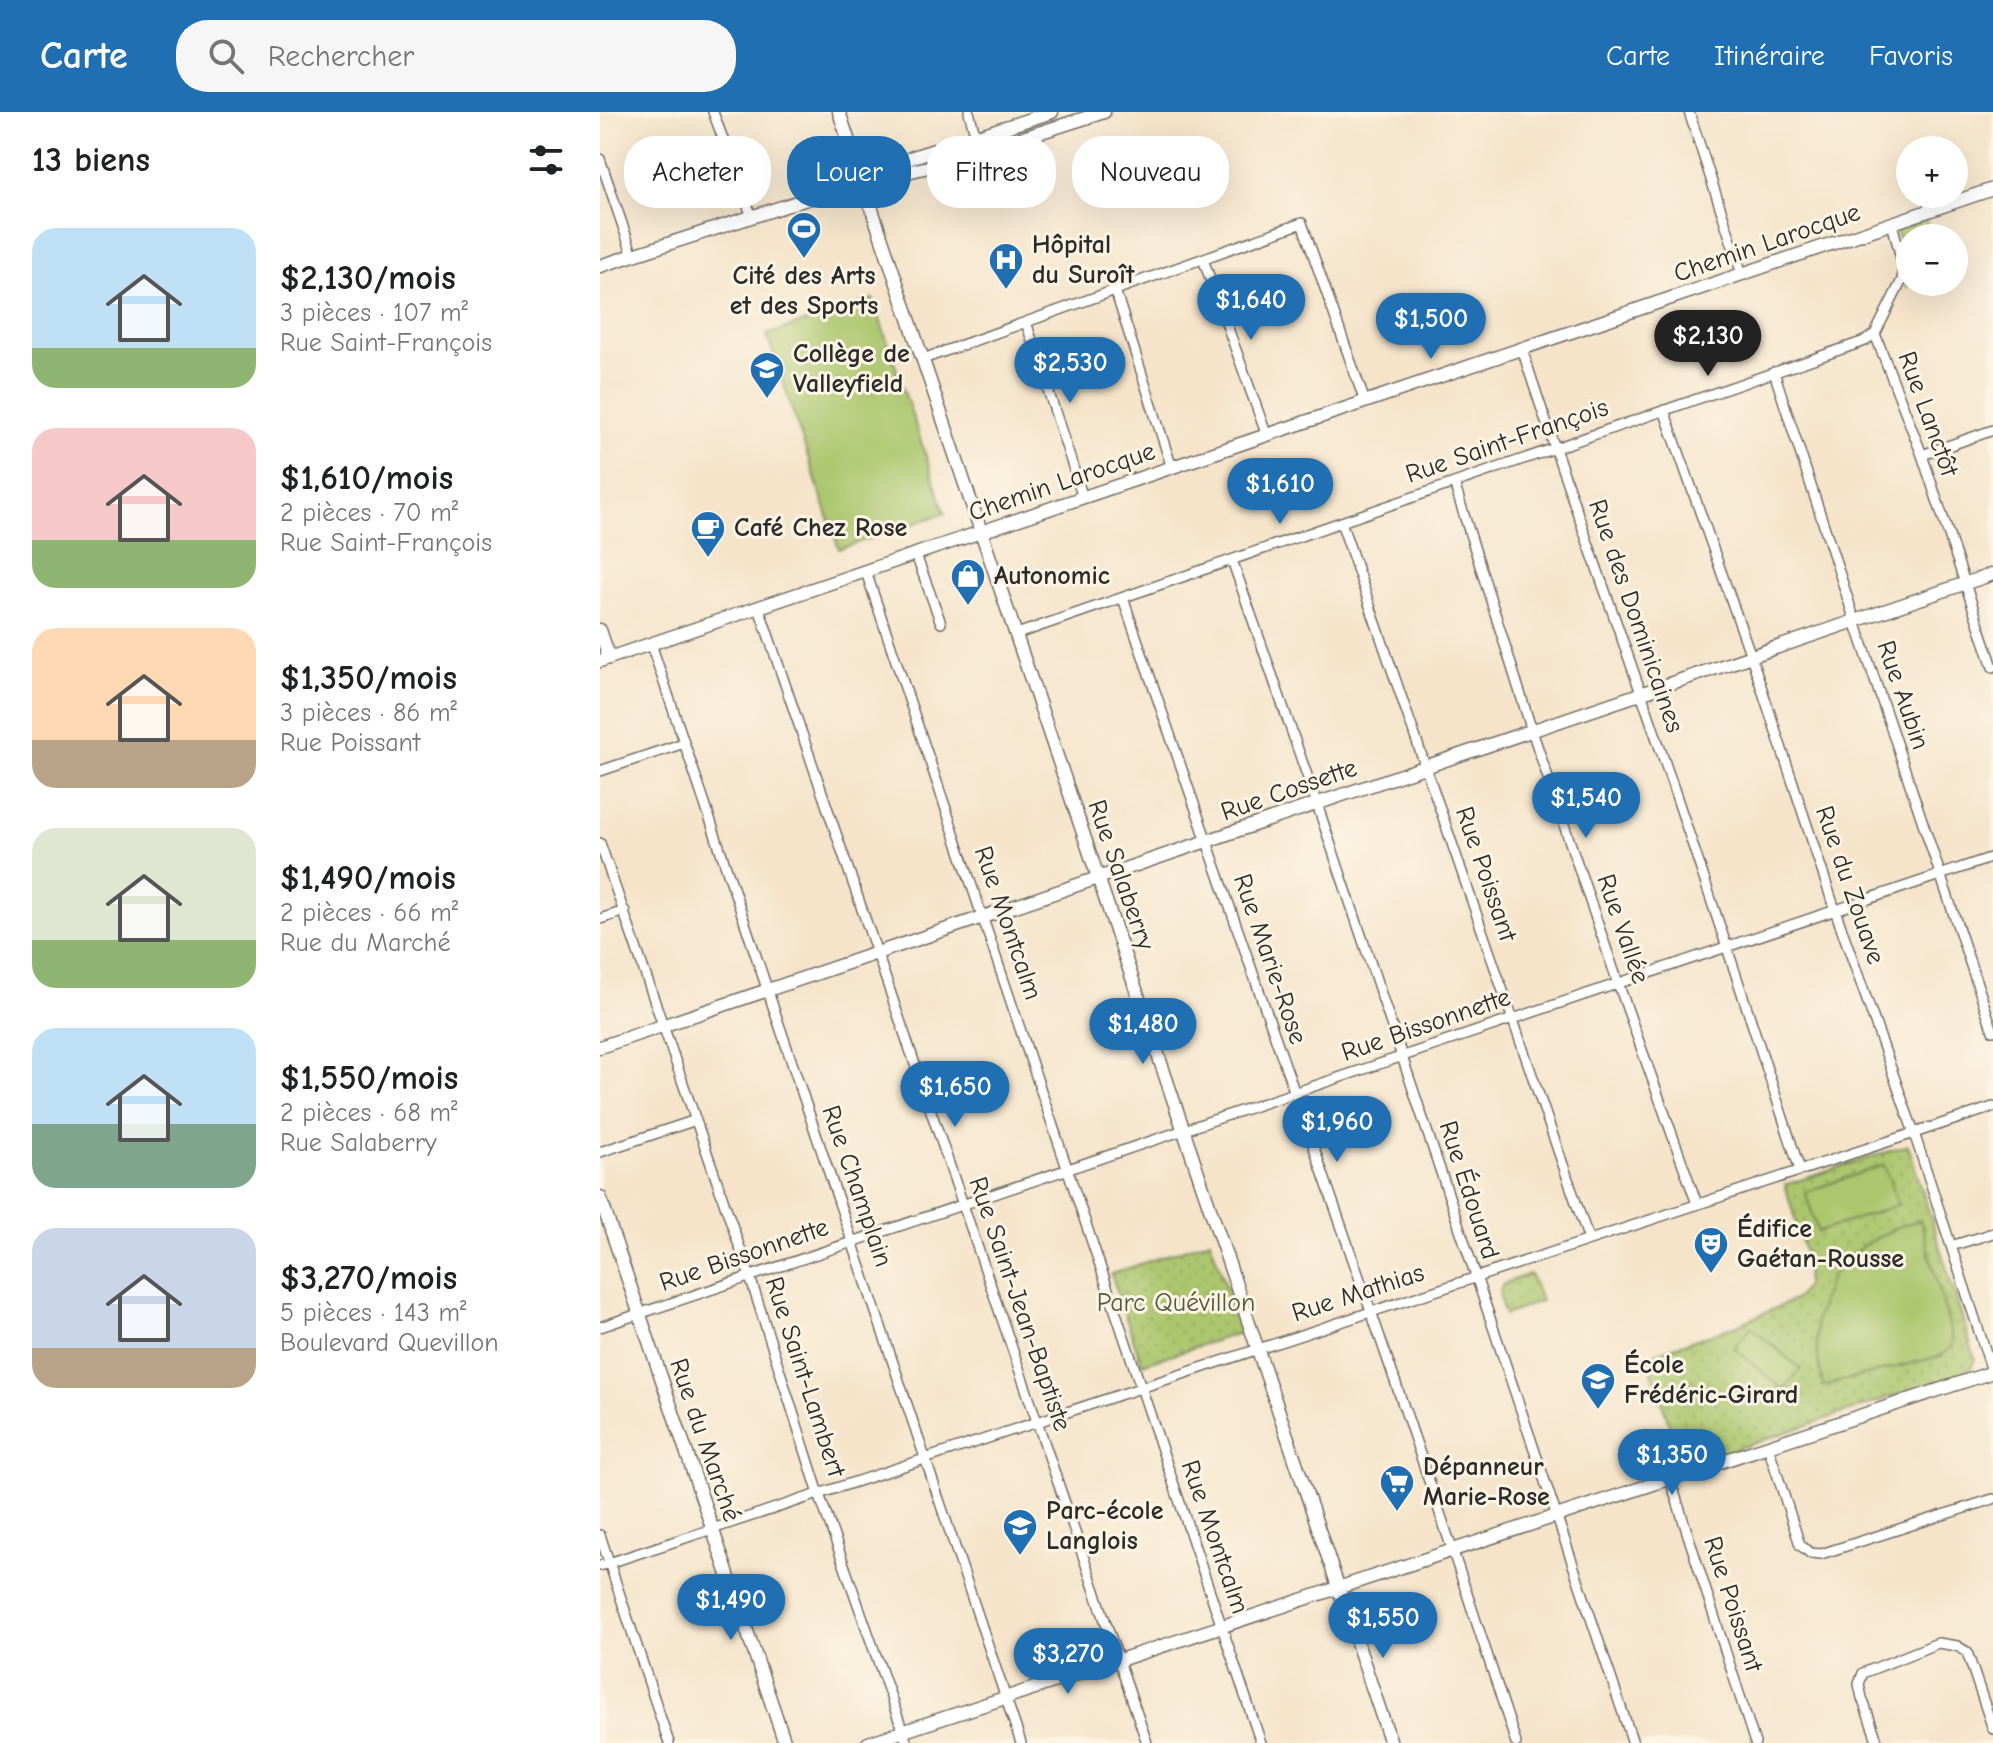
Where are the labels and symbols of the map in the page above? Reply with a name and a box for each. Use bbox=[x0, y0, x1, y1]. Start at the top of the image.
street label: Chemin Larocque bbox=[1670, 197, 1864, 289]
sports icon: Cité des Arts et des Sports bbox=[785, 210, 823, 260]
place label: Hôpital du Suroît bbox=[1032, 230, 1135, 290]
hospital icon: Hôpital du Suroît bbox=[987, 241, 1025, 291]
place label: Cité des Arts et des Sports bbox=[730, 261, 878, 321]
pin: $1,640 bbox=[1186, 274, 1316, 342]
pin: $1,500 bbox=[1366, 293, 1496, 361]
pin: $2,130 bbox=[1643, 310, 1773, 378]
pin: $2,530 bbox=[1005, 337, 1135, 405]
place label: Collège de Valleyfield bbox=[793, 339, 910, 399]
street label: Rue Lanctôt bbox=[1891, 347, 1965, 482]
school or university icon: Collège de Valleyfield bbox=[748, 350, 786, 400]
street label: Rue Saint-François bbox=[1402, 392, 1612, 490]
street label: Chemin Larocque bbox=[965, 436, 1159, 528]
pin: $1,610 bbox=[1215, 458, 1345, 526]
street label: Rue des Dominicaines bbox=[1582, 495, 1690, 737]
cafe icon: Café Chez Rose bbox=[689, 509, 727, 559]
place label: Café Chez Rose bbox=[734, 513, 908, 543]
shop icon: Autonomic bbox=[949, 557, 987, 607]
place label: Autonomic bbox=[994, 561, 1110, 591]
street label: Rue Aubin bbox=[1870, 637, 1936, 753]
street label: Rue Cossette bbox=[1217, 753, 1361, 827]
pin: $1,540 bbox=[1521, 772, 1651, 840]
street label: Rue Salaberry bbox=[1081, 796, 1161, 954]
street label: Rue du Zouave bbox=[1809, 802, 1891, 968]
street label: Rue Poissant bbox=[1449, 803, 1524, 947]
street label: Rue Montcalm bbox=[968, 842, 1048, 1004]
street label: Rue Marie-Rose bbox=[1227, 870, 1313, 1048]
street label: Rue Vallée bbox=[1590, 870, 1656, 988]
street label: Rue Bissonnette bbox=[1338, 982, 1514, 1068]
pin: $1,480 bbox=[1078, 998, 1208, 1066]
pin: $1,650 bbox=[890, 1061, 1020, 1129]
pin: $1,960 bbox=[1272, 1096, 1402, 1164]
street label: Rue Champlain bbox=[815, 1101, 899, 1271]
street label: Rue Édouard bbox=[1433, 1117, 1506, 1263]
street label: Rue Saint-Jean-Baptiste bbox=[962, 1173, 1078, 1435]
street label: Rue Bissonnette bbox=[656, 1212, 832, 1298]
place label: Édifice Gaétan-Rousse bbox=[1737, 1213, 1904, 1274]
theatre icon: Édifice Gaétan-Rousse bbox=[1692, 1225, 1730, 1275]
street label: Rue Mathias bbox=[1288, 1258, 1428, 1328]
street label: Rue Saint-Lambert bbox=[759, 1273, 852, 1482]
park label: Parc Quévillon bbox=[1097, 1288, 1255, 1318]
place label: École Frédéric-Girard bbox=[1624, 1349, 1798, 1410]
street label: Rue du Marché bbox=[663, 1355, 747, 1525]
school or university icon: École Frédéric-Girard bbox=[1579, 1361, 1617, 1411]
pin: $1,350 bbox=[1607, 1429, 1737, 1497]
place label: Dépanneur Marie-Rose bbox=[1423, 1452, 1550, 1512]
street label: Rue Montcalm bbox=[1175, 1456, 1255, 1618]
supermarket icon: Dépanneur Marie-Rose bbox=[1378, 1463, 1416, 1513]
place label: Parc-école Langlois bbox=[1046, 1496, 1164, 1556]
school or university icon: Parc-école Langlois bbox=[1001, 1507, 1039, 1557]
street label: Rue Poissant bbox=[1697, 1533, 1769, 1677]
pin: $1,490 bbox=[666, 1574, 796, 1642]
pin: $1,550 bbox=[1318, 1592, 1448, 1660]
pin: $3,270 bbox=[1003, 1628, 1133, 1696]

